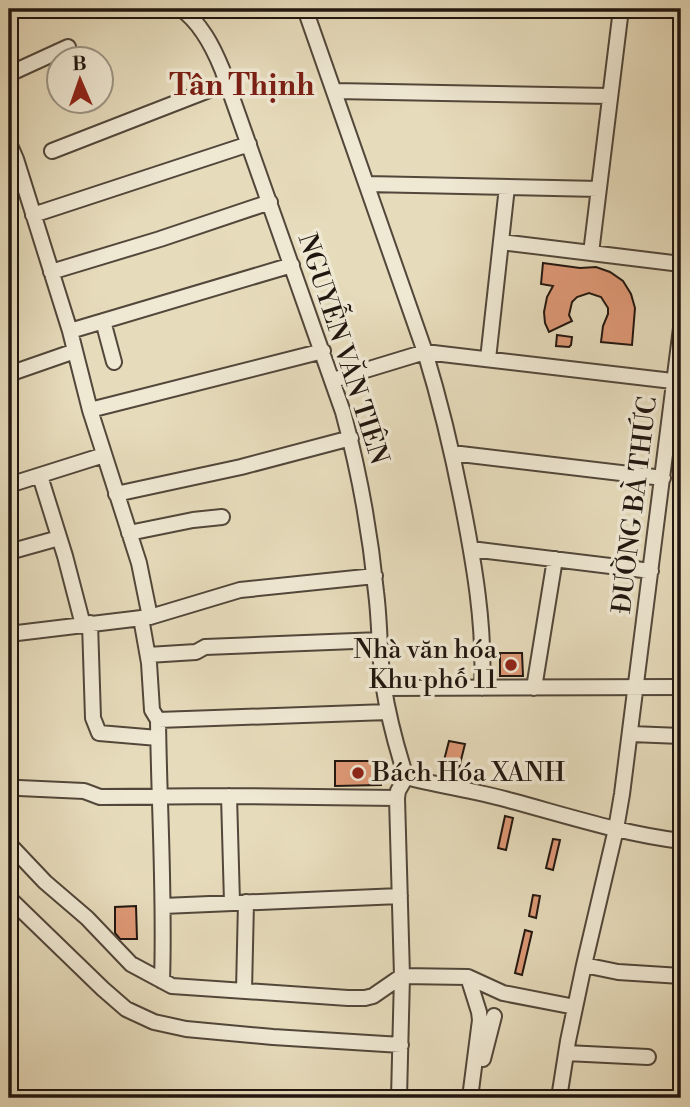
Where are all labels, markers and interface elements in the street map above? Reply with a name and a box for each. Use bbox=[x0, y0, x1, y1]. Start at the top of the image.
north arrow bbox=[46, 46, 116, 116]
text: B bbox=[72, 52, 87, 76]
district label: Tân Thịnh bbox=[169, 67, 315, 105]
street label: NGUYỄN VĂN TIÊN bbox=[291, 228, 400, 469]
street label: ĐƯỜNG BÀ THỨC bbox=[604, 394, 664, 615]
place label: Nhà văn hóa Khu phố 11 bbox=[354, 634, 498, 696]
marker: Nhà văn hóa Khu phố 11 bbox=[503, 657, 519, 673]
place label: Bách Hóa XANH bbox=[371, 757, 565, 789]
marker: Bách Hóa XANH bbox=[350, 765, 366, 781]

